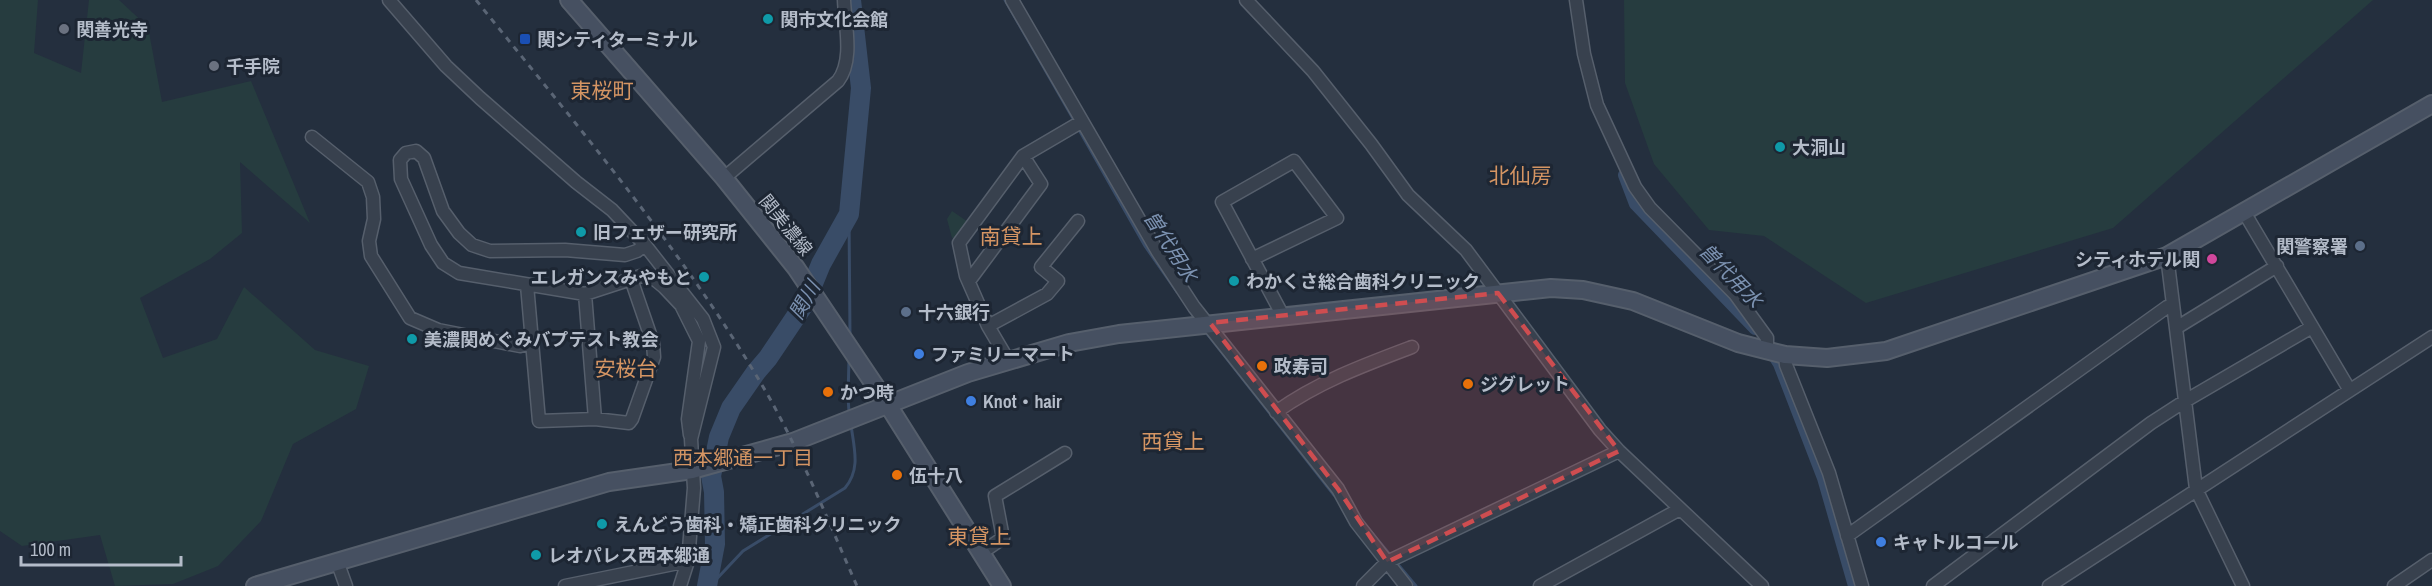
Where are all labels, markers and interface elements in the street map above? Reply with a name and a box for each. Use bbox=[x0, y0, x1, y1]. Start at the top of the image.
place label: 関市文化会館 bbox=[780, 7, 888, 32]
marker: 関市文化会館 bbox=[761, 12, 775, 26]
place label: 関善光寺 bbox=[76, 17, 148, 42]
marker: 関善光寺 bbox=[57, 22, 71, 36]
place label: 関シティターミナル bbox=[537, 27, 698, 52]
marker: 関シティターミナル bbox=[518, 32, 532, 46]
place label: 千手院 bbox=[226, 54, 280, 79]
marker: 千手院 bbox=[207, 59, 221, 73]
district label: 東桜町 bbox=[571, 76, 634, 105]
place label: 大洞山 bbox=[1792, 135, 1846, 160]
marker: 大洞山 bbox=[1773, 140, 1787, 154]
district label: 北仙房 bbox=[1489, 161, 1552, 190]
street label: 関美濃線 bbox=[754, 189, 818, 261]
water label: 曽代用水 bbox=[1138, 205, 1205, 289]
place label: 旧フェザー研究所 bbox=[593, 220, 737, 245]
district label: 南貸上 bbox=[980, 222, 1043, 251]
marker: 旧フェザー研究所 bbox=[574, 225, 588, 239]
place label: 関警察署 bbox=[2276, 234, 2348, 259]
water label: 曽代用水 bbox=[1694, 237, 1770, 315]
marker: 関警察署 bbox=[2353, 239, 2367, 253]
place label: シティホテル関 bbox=[2075, 247, 2200, 272]
marker: シティホテル関 bbox=[2205, 252, 2219, 266]
place label: エレガンスみやもと bbox=[531, 265, 692, 290]
place label: わかくさ総合歯科クリニック bbox=[1246, 269, 1480, 294]
marker: エレガンスみやもと bbox=[697, 270, 711, 284]
water label: 関川 bbox=[782, 274, 827, 324]
marker: わかくさ総合歯科クリニック bbox=[1227, 274, 1241, 288]
place label: 十六銀行 bbox=[918, 300, 990, 325]
marker: 十六銀行 bbox=[899, 305, 913, 319]
place label: 美濃関めぐみバプテスト教会 bbox=[424, 327, 659, 352]
marker: 美濃関めぐみバプテスト教会 bbox=[405, 332, 419, 346]
place label: ファミリーマート bbox=[931, 342, 1075, 367]
marker: ファミリーマート bbox=[912, 347, 926, 361]
district label: 安桜台 bbox=[595, 354, 658, 383]
place label: 政寿司 bbox=[1274, 354, 1328, 379]
marker: 政寿司 bbox=[1255, 359, 1269, 373]
place label: ジグレット bbox=[1480, 372, 1570, 397]
marker: ジグレット bbox=[1461, 377, 1475, 391]
place label: かつ時 bbox=[840, 380, 894, 405]
marker: かつ時 bbox=[821, 385, 835, 399]
place label: Knot・hair bbox=[983, 389, 1062, 414]
marker: Knot・hair bbox=[964, 394, 978, 408]
district label: 西貸上 bbox=[1142, 427, 1205, 456]
district label: 西本郷通一丁目 bbox=[673, 444, 813, 471]
place label: 伍十八 bbox=[909, 463, 963, 488]
marker: 伍十八 bbox=[890, 468, 904, 482]
place label: えんどう歯科・矯正歯科クリニック bbox=[614, 512, 901, 537]
marker: えんどう歯科・矯正歯科クリニック bbox=[595, 517, 609, 531]
district label: 東貸上 bbox=[948, 522, 1011, 551]
scale bar bbox=[21, 529, 182, 567]
place label: キャトルコール bbox=[1893, 530, 2019, 555]
marker: キャトルコール bbox=[1874, 535, 1888, 549]
text: 100 m bbox=[30, 537, 71, 562]
place label: レオパレス西本郷通 bbox=[548, 543, 710, 568]
marker: レオパレス西本郷通 bbox=[529, 548, 543, 562]

